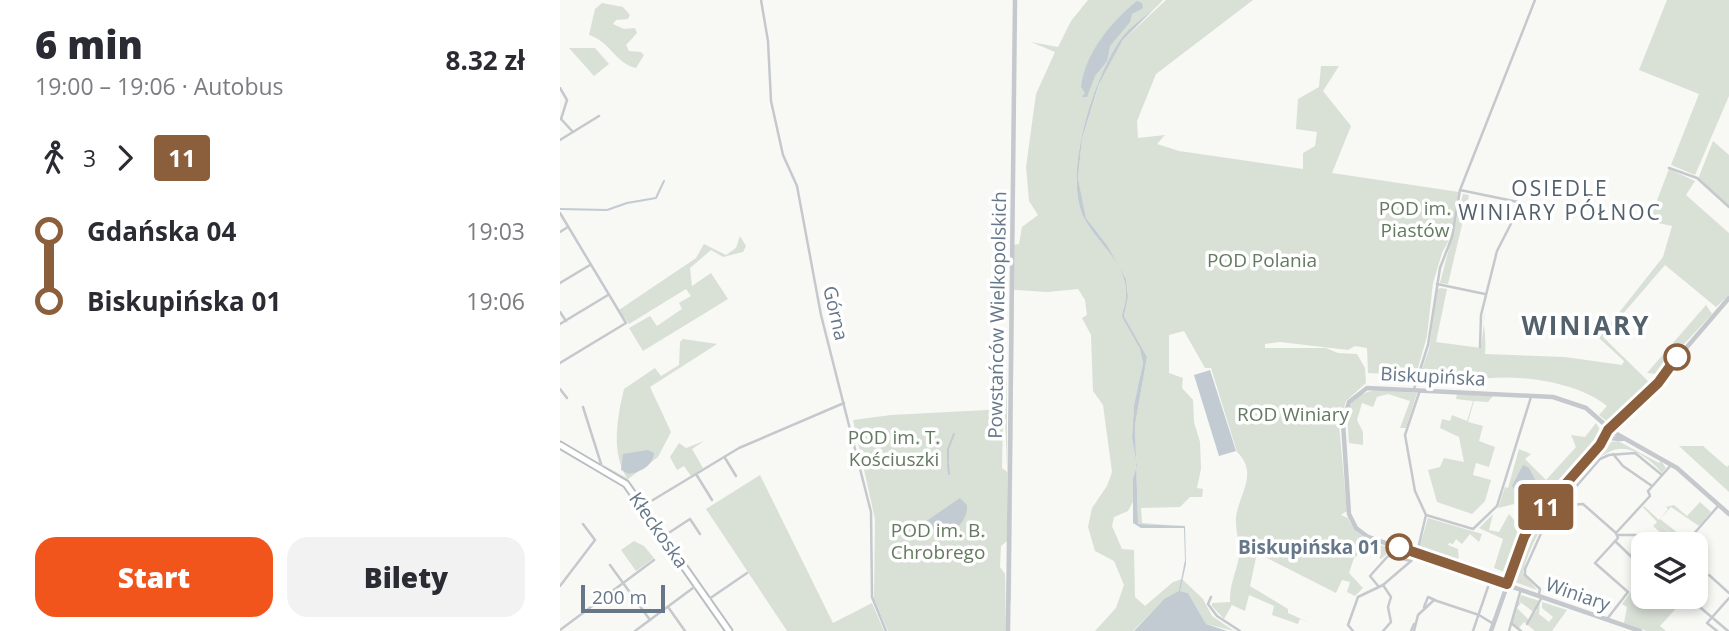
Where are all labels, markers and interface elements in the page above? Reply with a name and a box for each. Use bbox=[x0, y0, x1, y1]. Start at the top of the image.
text: 6 min bbox=[35, 18, 143, 70]
text: 8.32 zł bbox=[446, 42, 525, 78]
text: 19:00 – 19:06 · Autobus bbox=[35, 70, 284, 102]
icon: walk bbox=[35, 139, 73, 177]
icon: forward bbox=[106, 139, 144, 177]
text: 11 bbox=[168, 141, 196, 174]
text: 3 bbox=[83, 142, 96, 174]
district label: OSIEDLE WINIARY PÓŁNOC bbox=[1458, 174, 1662, 226]
street label: Powstańców Wielkopolskich bbox=[982, 191, 1012, 439]
park label: POD im. Piastów bbox=[1379, 195, 1451, 243]
text: Gdańska 04 bbox=[87, 213, 236, 249]
text: 19:03 bbox=[466, 215, 525, 247]
park label: POD Polania bbox=[1207, 247, 1317, 273]
text: Biskupińska 01 bbox=[87, 283, 281, 319]
street label: Górna bbox=[817, 283, 855, 343]
text: 19:06 bbox=[466, 285, 525, 317]
district label: WINIARY bbox=[1522, 307, 1650, 343]
unlabelled marker bbox=[1664, 344, 1690, 370]
street label: Biskupińska bbox=[1380, 360, 1486, 392]
park label: ROD Winiary bbox=[1237, 401, 1349, 427]
park label: POD im. T. Kościuszki bbox=[848, 424, 940, 472]
line badge: 11 bbox=[1514, 484, 1578, 530]
street label: Kłeckoska bbox=[623, 487, 695, 573]
text: 11 bbox=[1532, 490, 1560, 523]
park label: POD im. B. Chrobrego bbox=[891, 517, 985, 565]
map controls bbox=[1631, 532, 1708, 609]
button: layers bbox=[1631, 532, 1708, 609]
place label: Biskupińska 01 bbox=[1238, 534, 1380, 560]
marker: Biskupińska 01 bbox=[1386, 534, 1412, 560]
button: Start bbox=[35, 537, 273, 617]
button: Bilety bbox=[287, 537, 525, 617]
street label: Winiary bbox=[1542, 571, 1614, 617]
scale bar bbox=[581, 582, 665, 614]
text: 200 m bbox=[592, 584, 647, 610]

